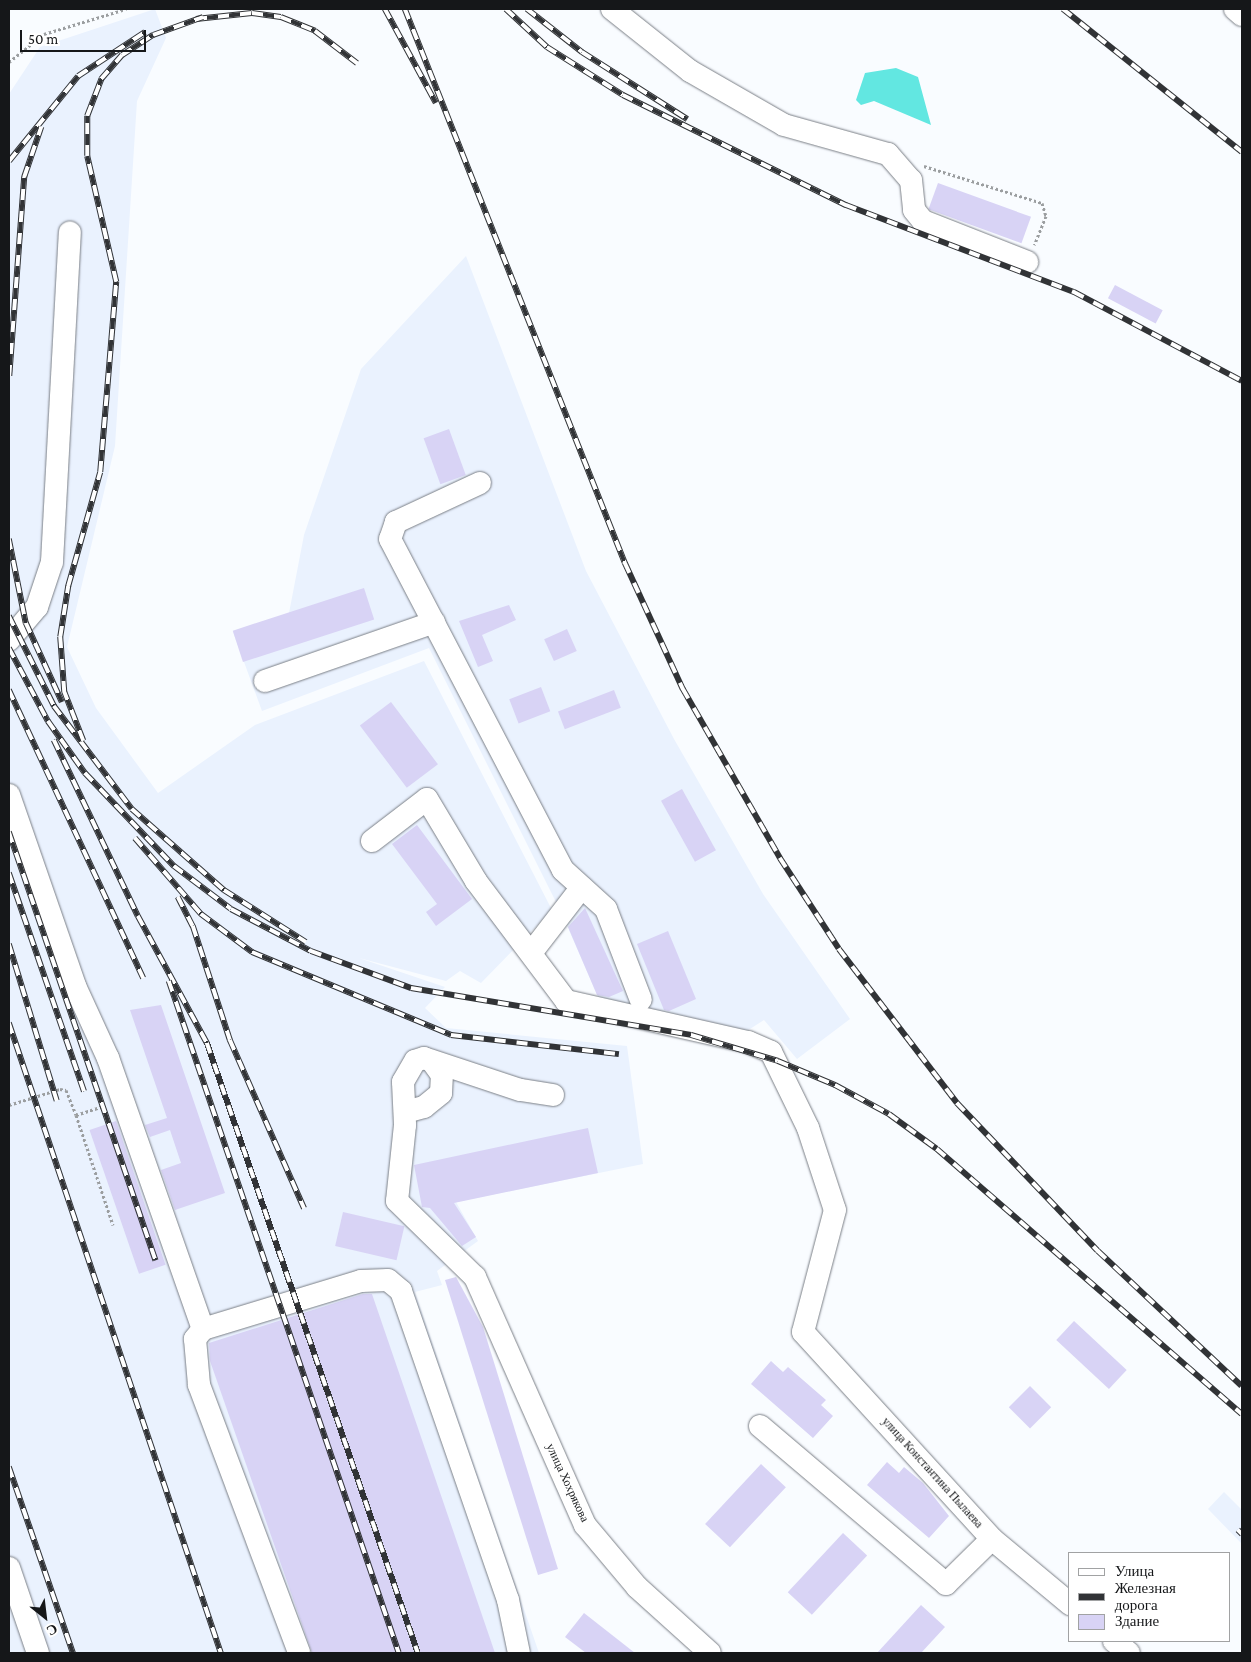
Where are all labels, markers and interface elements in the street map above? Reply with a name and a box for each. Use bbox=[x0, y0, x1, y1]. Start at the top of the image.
scale bar bbox=[22, 20, 149, 52]
text: 50 m bbox=[28, 31, 58, 47]
street label: улица Константина Пылаева bbox=[878, 1415, 986, 1531]
street label: улица Хохрякова bbox=[542, 1441, 592, 1525]
legend bbox=[1068, 1552, 1231, 1642]
text: Улица bbox=[1115, 1563, 1154, 1579]
text: Железная дорога bbox=[1115, 1580, 1176, 1613]
north arrow bbox=[20, 1592, 70, 1642]
text: Здание bbox=[1115, 1613, 1159, 1629]
text: С bbox=[44, 1621, 61, 1640]

